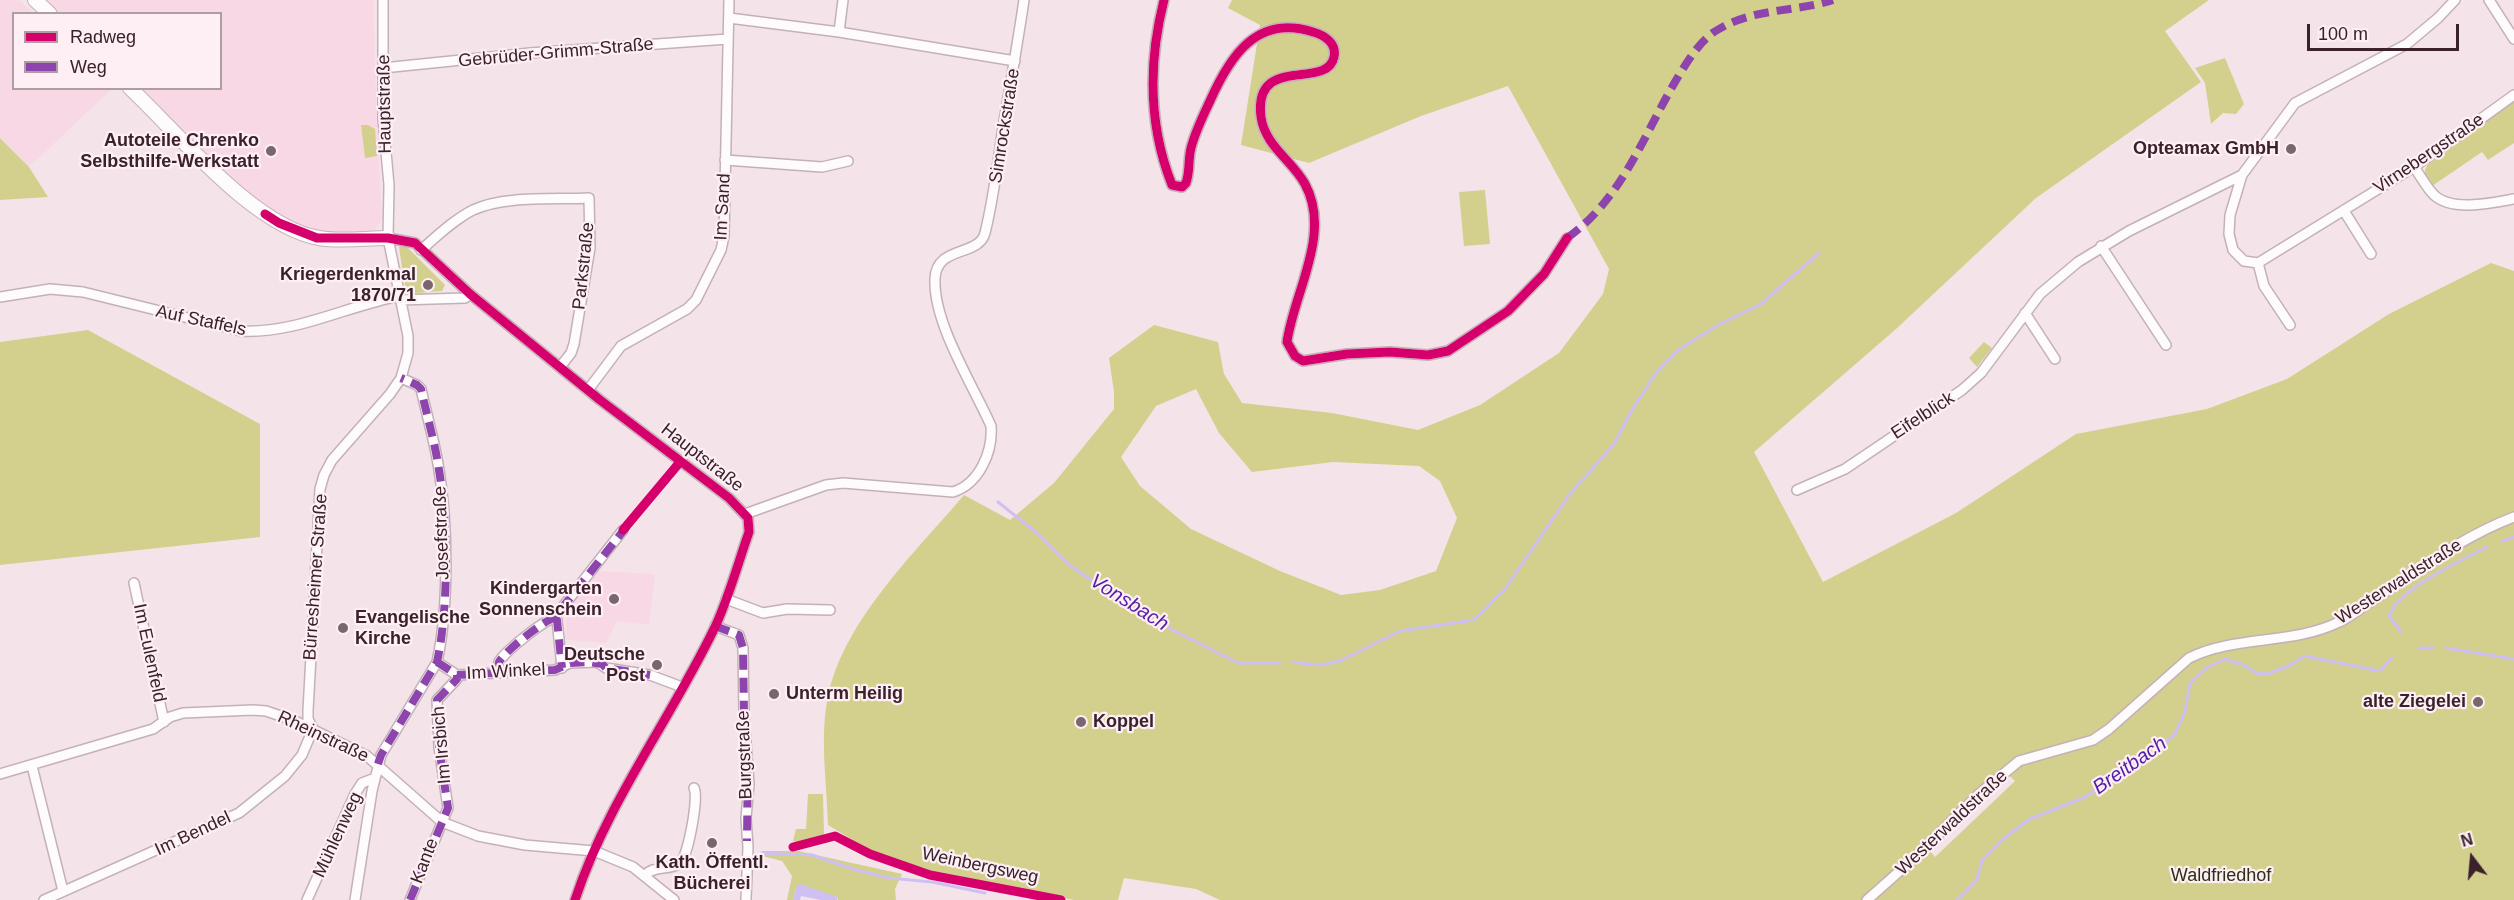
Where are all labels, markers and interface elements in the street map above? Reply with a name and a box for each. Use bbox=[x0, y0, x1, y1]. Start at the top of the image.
legend bbox=[12, 12, 222, 90]
scale bar bbox=[2310, 12, 2462, 50]
text: 100 m bbox=[2318, 24, 2368, 44]
text: Radweg bbox=[70, 27, 136, 47]
street label: Gebrüder-Grimm-Straße bbox=[457, 34, 655, 72]
street label: Hauptstraße bbox=[373, 54, 397, 154]
text: Weg bbox=[70, 57, 107, 77]
street label: Simrockstraße bbox=[985, 67, 1025, 185]
street label: Virnebergstraße bbox=[2370, 109, 2488, 199]
place label: Autoteile Chrenko Selbsthilfe-Werkstatt bbox=[80, 130, 259, 172]
place label: Opteamax GmbH bbox=[2133, 138, 2279, 160]
marker: Opteamax GmbH bbox=[2284, 142, 2298, 156]
marker: Autoteile Chrenko Selbsthilfe-Werkstatt bbox=[264, 144, 278, 158]
street label: Im Sand bbox=[710, 173, 736, 241]
street label: Parkstraße bbox=[569, 221, 599, 311]
place label: Kriegerdenkmal 1870/71 bbox=[280, 264, 416, 306]
marker: Kriegerdenkmal 1870/71 bbox=[421, 278, 435, 292]
street label: Auf Staffels bbox=[154, 301, 248, 341]
street label: Eifelblick bbox=[1887, 388, 1959, 444]
street label: Hauptstraße bbox=[656, 419, 748, 497]
street label: Josefstraße bbox=[430, 486, 454, 580]
street label: Bürresheimer Straße bbox=[299, 493, 333, 661]
street label: Westerwaldstraße bbox=[2332, 534, 2466, 630]
water label: Vonsbach bbox=[1085, 569, 1173, 637]
place label: Kindergarten Sonnenschein bbox=[479, 578, 602, 620]
marker: Kindergarten Sonnenschein bbox=[607, 592, 621, 606]
street label: Im Eulenfeld bbox=[128, 602, 170, 704]
place label: Evangelische Kirche bbox=[355, 607, 470, 650]
marker: Evangelische Kirche bbox=[336, 621, 350, 635]
place label: Deutsche Post bbox=[564, 644, 645, 686]
marker: Deutsche Post bbox=[650, 658, 664, 672]
street label: Im Winkel bbox=[466, 659, 546, 685]
place label: Unterm Heilig bbox=[786, 683, 903, 705]
marker: Unterm Heilig bbox=[767, 687, 781, 701]
place label: alte Ziegelei bbox=[2363, 691, 2466, 713]
marker: alte Ziegelei bbox=[2471, 695, 2485, 709]
street label: Im Irsbich bbox=[428, 705, 456, 785]
street label: Rheinstraße bbox=[274, 706, 372, 768]
street label: Burgstraße bbox=[733, 710, 757, 800]
place label: Koppel bbox=[1093, 711, 1154, 733]
marker: Koppel bbox=[1074, 715, 1088, 729]
water label: Breitbach bbox=[2089, 732, 2171, 800]
street label: Westerwaldstraße bbox=[1892, 766, 2012, 880]
street label: Mühlenweg bbox=[309, 789, 367, 881]
street label: Im Bendel bbox=[152, 807, 234, 861]
north arrow bbox=[2442, 828, 2502, 888]
text: N bbox=[2459, 830, 2475, 850]
street label: Kante bbox=[406, 835, 444, 887]
marker: Kath. Öffentl. Bücherei bbox=[705, 836, 719, 850]
street label: Weinbergsweg bbox=[920, 843, 1040, 889]
place label: Kath. Öffentl. Bücherei bbox=[656, 852, 768, 894]
park label: Waldfriedhof bbox=[2171, 865, 2271, 887]

